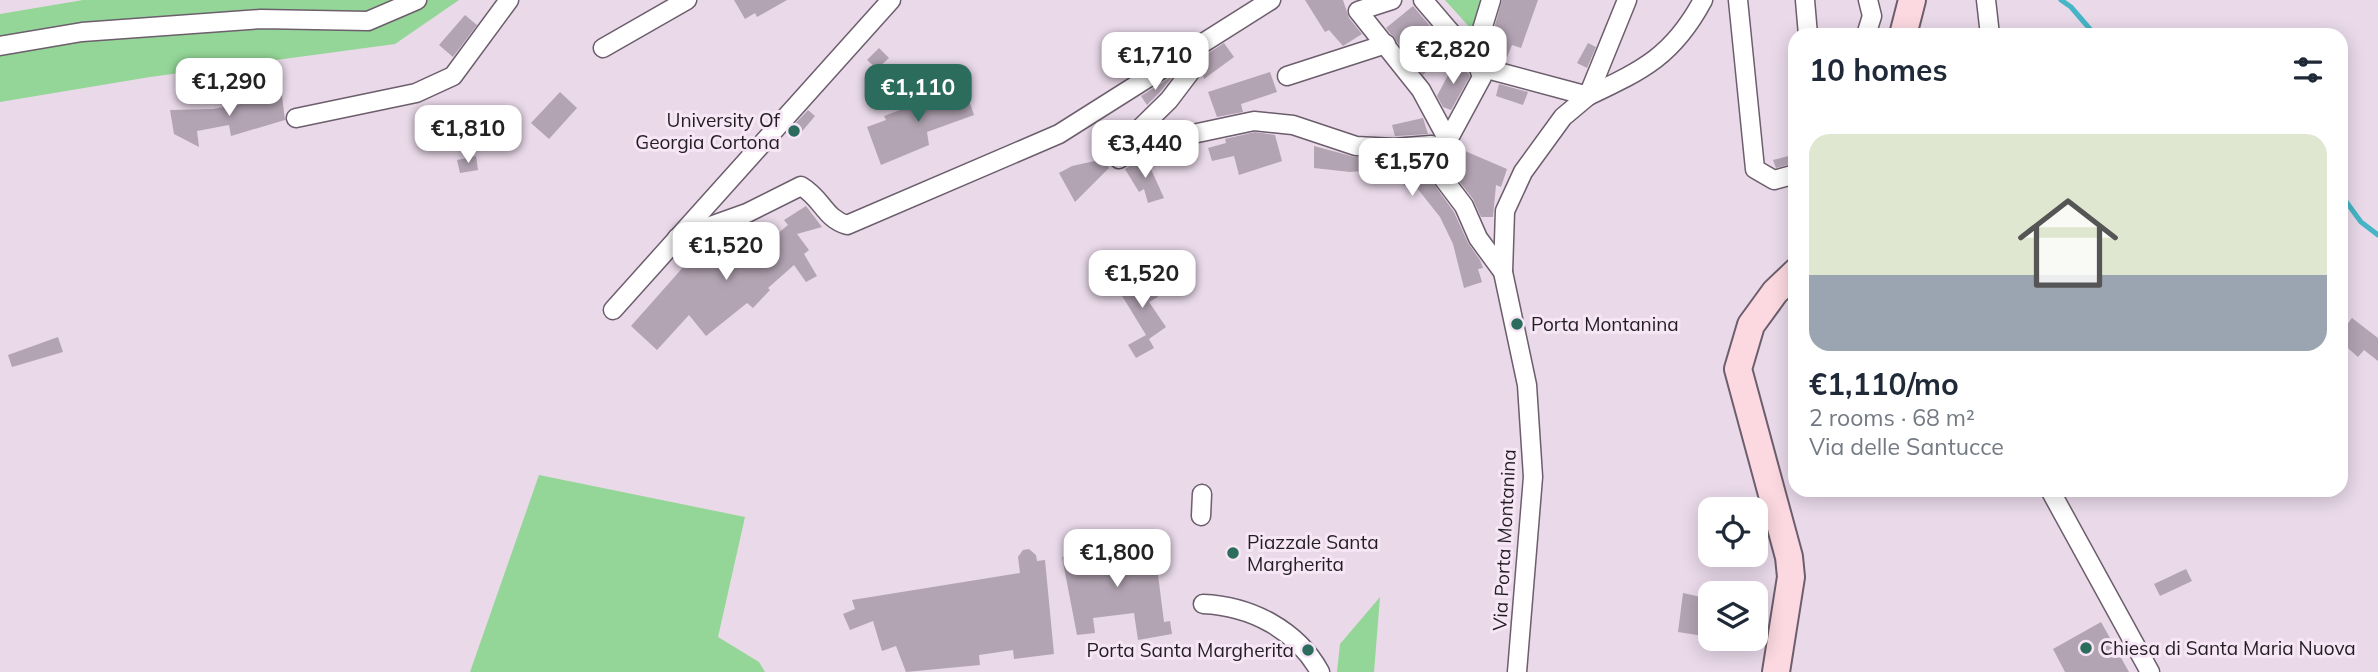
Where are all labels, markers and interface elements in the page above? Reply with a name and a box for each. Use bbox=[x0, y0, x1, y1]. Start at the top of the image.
pin: €2,820 bbox=[1396, 27, 1510, 86]
pin: €1,710 bbox=[1098, 32, 1212, 92]
text: €2,820 bbox=[1416, 34, 1490, 63]
text: €1,710 bbox=[1118, 40, 1192, 69]
text: 10 homes bbox=[1809, 51, 1948, 89]
icon: filters bbox=[2289, 51, 2327, 89]
pin: €1,290 bbox=[172, 58, 286, 118]
pin: €1,110 bbox=[861, 64, 975, 124]
text: €1,290 bbox=[192, 66, 266, 95]
text: €1,110 bbox=[881, 72, 955, 101]
pin: €1,810 bbox=[411, 106, 525, 165]
place label: University Of Georgia Cortona bbox=[635, 108, 781, 154]
text: €1,810 bbox=[431, 113, 505, 142]
pin: €3,440 bbox=[1088, 120, 1202, 180]
marker: University Of Georgia Cortona bbox=[786, 123, 802, 139]
text: €3,440 bbox=[1108, 128, 1182, 157]
pin: €1,570 bbox=[1355, 138, 1469, 198]
text: €1,570 bbox=[1375, 146, 1449, 175]
icon: home bbox=[2005, 180, 2131, 306]
pin: €1,520 bbox=[669, 222, 783, 282]
text: €1,520 bbox=[689, 230, 763, 259]
pin: €1,520 bbox=[1085, 250, 1199, 310]
text: €1,520 bbox=[1105, 258, 1179, 287]
place label: Porta Montanina bbox=[1531, 312, 1679, 336]
marker: Porta Montanina bbox=[1509, 316, 1525, 332]
text: €1,110/mo bbox=[1809, 365, 1959, 403]
text: 2 rooms · 68 m² bbox=[1809, 403, 1975, 432]
text: Via delle Santucce bbox=[1809, 432, 2004, 461]
street label: Via Porta Montanina bbox=[1487, 449, 1521, 631]
map controls bbox=[1698, 497, 1768, 651]
button: locate bbox=[1698, 497, 1768, 567]
pin: €1,800 bbox=[1060, 530, 1174, 589]
place label: Piazzale Santa Margherita bbox=[1247, 530, 1379, 576]
text: €1,800 bbox=[1080, 537, 1154, 566]
marker: Piazzale Santa Margherita bbox=[1225, 545, 1241, 561]
button: layers bbox=[1698, 581, 1768, 651]
place label: Chiesa di Santa Maria Nuova bbox=[2100, 636, 2356, 660]
place label: Porta Santa Margherita bbox=[1087, 638, 1294, 662]
marker: Chiesa di Santa Maria Nuova bbox=[2078, 640, 2094, 656]
marker: Porta Santa Margherita bbox=[1300, 642, 1316, 658]

